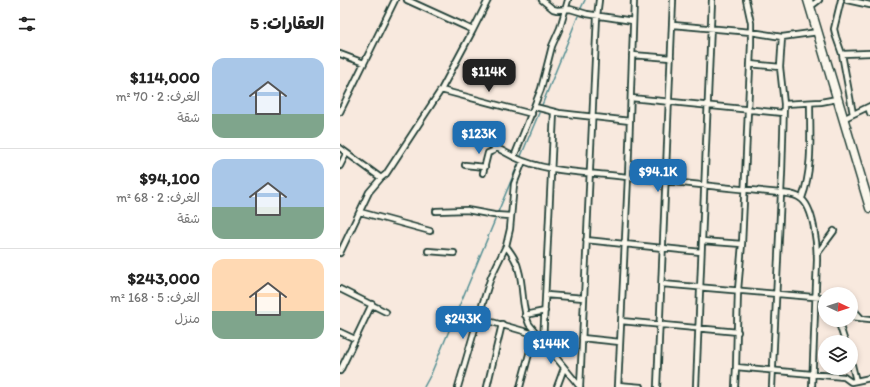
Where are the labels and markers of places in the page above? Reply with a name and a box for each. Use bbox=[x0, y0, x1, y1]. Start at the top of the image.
pin: $114K bbox=[461, 59, 517, 93]
pin: $123K bbox=[451, 121, 507, 155]
pin: $94.1K bbox=[625, 159, 691, 193]
pin: $243K bbox=[435, 306, 491, 340]
pin: $144K bbox=[523, 331, 579, 365]

